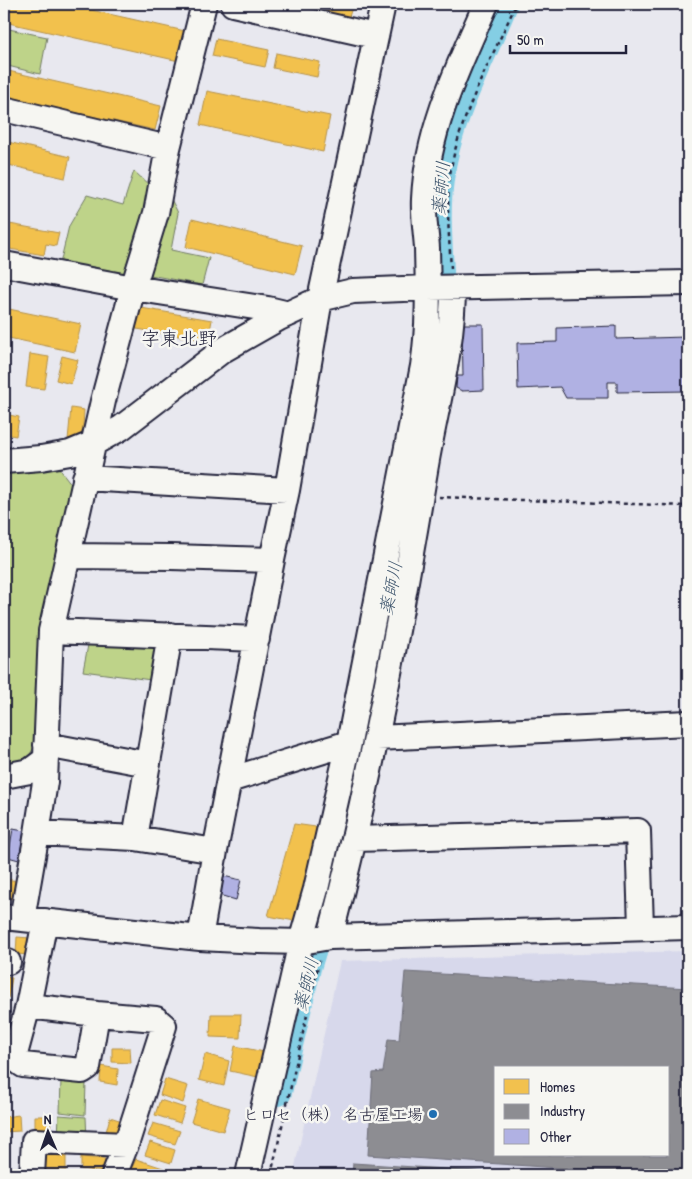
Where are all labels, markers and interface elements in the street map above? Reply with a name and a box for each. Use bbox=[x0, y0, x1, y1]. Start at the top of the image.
scale bar bbox=[510, 22, 626, 54]
text: 50 m bbox=[517, 29, 544, 50]
water label: 薬師川 bbox=[426, 160, 455, 216]
district label: 字東北野 bbox=[141, 325, 217, 351]
water label: 薬師川 bbox=[373, 559, 408, 617]
water label: 薬師川 bbox=[287, 955, 324, 1013]
legend bbox=[494, 1066, 670, 1156]
text: Homes bbox=[540, 1076, 575, 1097]
text: Industry bbox=[540, 1100, 585, 1121]
place label: ヒロセ（株） 名古屋工場 bbox=[243, 1103, 423, 1125]
north arrow bbox=[22, 1106, 72, 1156]
marker: ヒロセ（株） 名古屋工場 bbox=[427, 1108, 439, 1120]
text: N bbox=[43, 1109, 52, 1128]
text: Other bbox=[540, 1126, 572, 1147]

